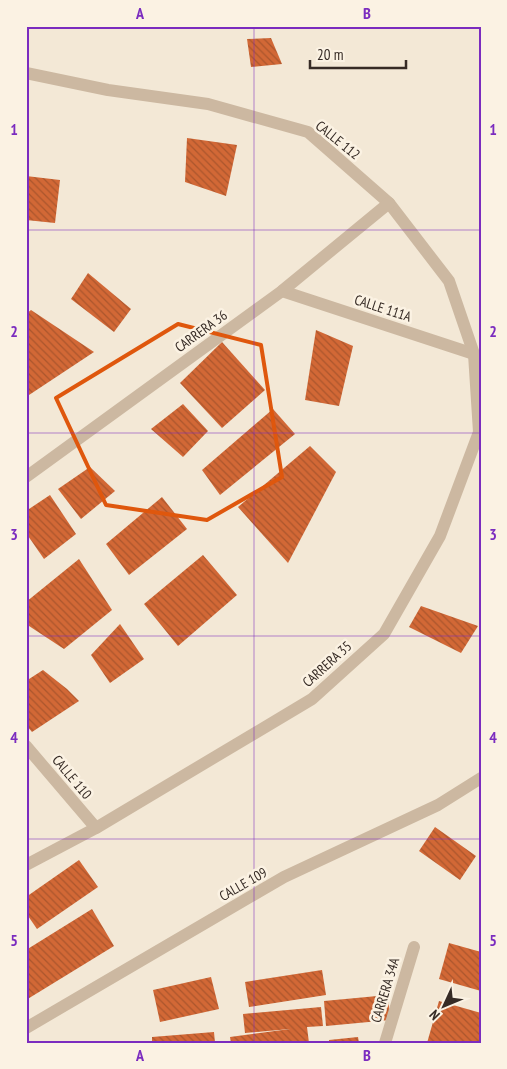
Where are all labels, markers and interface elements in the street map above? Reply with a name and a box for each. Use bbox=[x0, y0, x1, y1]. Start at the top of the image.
text: A bbox=[135, 3, 145, 23]
text: B bbox=[363, 3, 371, 23]
scale bar bbox=[310, 38, 406, 70]
text: 20 m bbox=[317, 45, 343, 64]
street label: CALLE 112 bbox=[312, 117, 364, 163]
text: 1 bbox=[10, 119, 18, 139]
text: 1 bbox=[489, 119, 497, 139]
street label: CALLE 111A bbox=[352, 290, 414, 326]
street label: CARRERA 36 bbox=[171, 306, 231, 356]
text: 2 bbox=[10, 321, 18, 341]
text: 2 bbox=[489, 321, 497, 341]
text: 3 bbox=[10, 524, 18, 544]
text: 3 bbox=[489, 524, 497, 544]
street label: CARRERA 35 bbox=[299, 637, 355, 691]
text: 4 bbox=[10, 727, 18, 747]
text: 4 bbox=[489, 727, 497, 747]
street label: CALLE 110 bbox=[48, 751, 96, 803]
street label: CALLE 109 bbox=[216, 863, 270, 905]
text: 5 bbox=[10, 930, 18, 950]
text: 5 bbox=[489, 930, 497, 950]
street label: CARRERA 34A bbox=[367, 955, 403, 1025]
north arrow bbox=[420, 982, 470, 1032]
text: N bbox=[426, 1006, 444, 1024]
text: A bbox=[135, 1045, 145, 1065]
text: B bbox=[363, 1045, 371, 1065]

